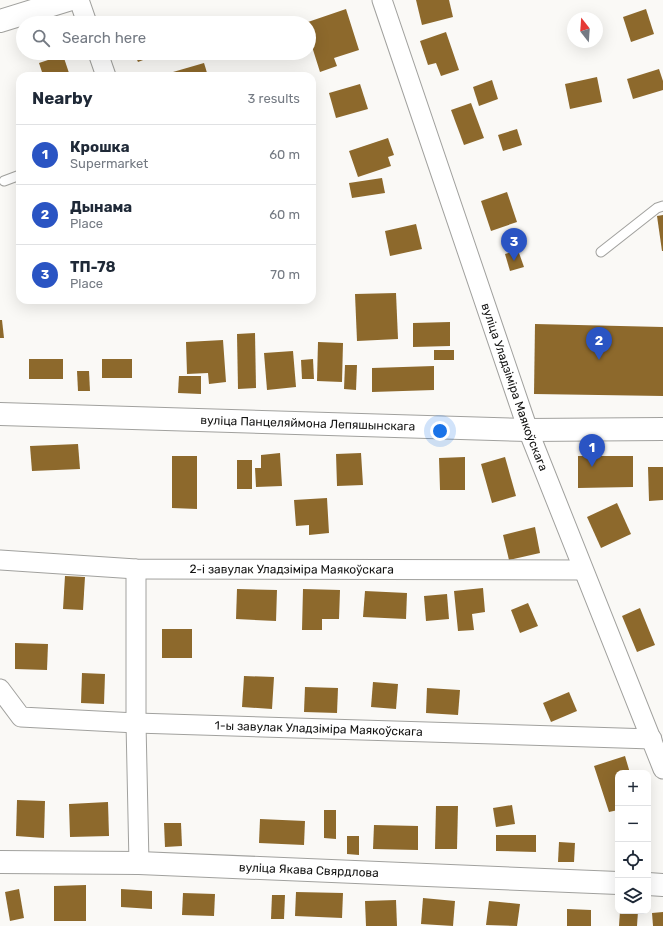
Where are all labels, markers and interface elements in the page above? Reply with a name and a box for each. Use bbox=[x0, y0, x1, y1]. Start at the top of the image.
north arrow bbox=[567, 12, 603, 48]
search box bbox=[16, 16, 316, 60]
icon: search bbox=[30, 27, 52, 49]
text: Search here bbox=[62, 29, 146, 47]
text: Nearby bbox=[32, 88, 93, 108]
text: 3 results bbox=[248, 91, 300, 106]
text: Крошка bbox=[70, 138, 130, 156]
text: 1 bbox=[42, 147, 48, 162]
text: 60 m bbox=[269, 147, 300, 162]
text: Supermarket bbox=[70, 156, 148, 171]
text: Дынама bbox=[70, 198, 132, 216]
text: 2 bbox=[41, 207, 49, 222]
text: 60 m bbox=[269, 207, 300, 222]
text: Place bbox=[70, 216, 103, 231]
pin: 3 bbox=[501, 228, 527, 261]
text: ТП-78 bbox=[70, 258, 116, 276]
text: 3 bbox=[41, 267, 49, 282]
text: 70 m bbox=[270, 267, 300, 282]
text: Place bbox=[70, 276, 103, 291]
street label: вуліца Уладзіміра Маякоўскага bbox=[478, 301, 551, 473]
pin: 2 bbox=[586, 327, 612, 360]
street label: вуліца Панцеляймона Лепяшынскага bbox=[200, 413, 415, 434]
your location bbox=[430, 421, 450, 441]
pin: 1 bbox=[579, 434, 605, 467]
street label: 2-і завулак Уладзіміра Маякоўскага bbox=[190, 562, 394, 577]
street label: 1-ы завулак Уладзіміра Маякоўскага bbox=[214, 718, 423, 739]
map controls bbox=[615, 770, 651, 914]
button: + bbox=[615, 770, 651, 806]
button: − bbox=[615, 806, 651, 842]
button: locate bbox=[615, 842, 651, 878]
street label: вуліца Якава Свярдлова bbox=[239, 860, 379, 880]
button: layers bbox=[615, 878, 651, 914]

